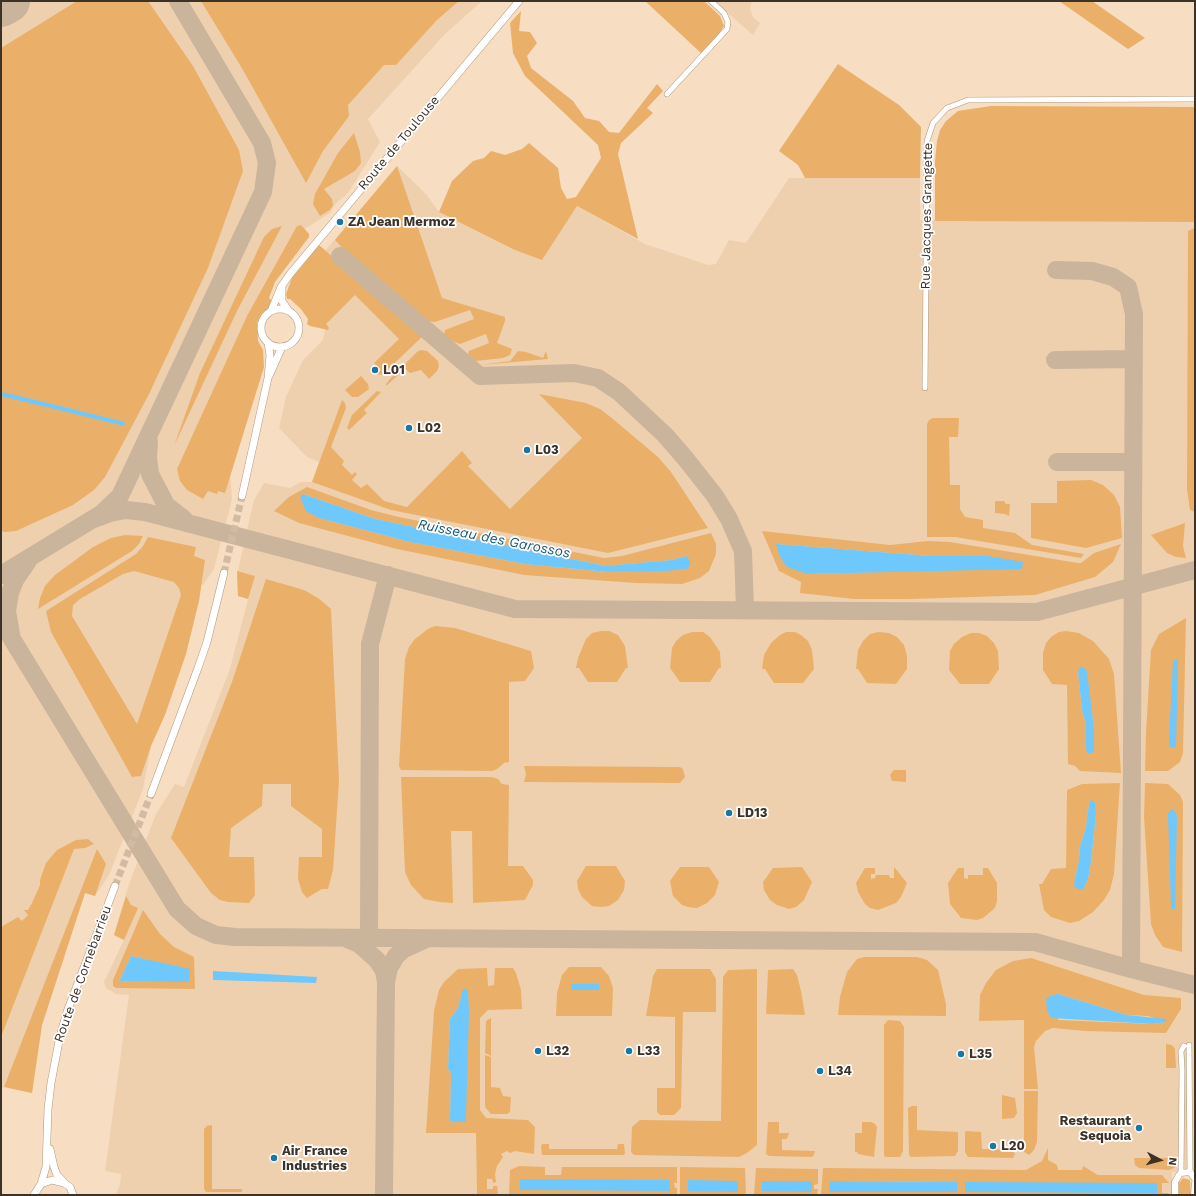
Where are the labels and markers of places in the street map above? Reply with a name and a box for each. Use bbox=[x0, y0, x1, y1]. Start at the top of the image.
place label: ZA Jean Mermoz bbox=[348, 214, 455, 230]
marker: ZA Jean Mermoz bbox=[335, 217, 345, 227]
place label: L01 bbox=[383, 362, 405, 378]
marker: L01 bbox=[370, 365, 380, 375]
place label: L02 bbox=[417, 420, 441, 436]
marker: L02 bbox=[404, 423, 414, 433]
place label: L03 bbox=[535, 442, 559, 458]
marker: L03 bbox=[522, 445, 532, 455]
place label: LD13 bbox=[737, 805, 767, 821]
marker: LD13 bbox=[724, 808, 734, 818]
place label: L32 bbox=[546, 1043, 569, 1059]
place label: L33 bbox=[637, 1043, 660, 1059]
marker: L32 bbox=[533, 1046, 543, 1056]
marker: L33 bbox=[624, 1046, 634, 1056]
place label: L35 bbox=[969, 1046, 992, 1062]
marker: L35 bbox=[956, 1049, 966, 1059]
place label: L34 bbox=[828, 1063, 852, 1079]
marker: L34 bbox=[815, 1066, 825, 1076]
place label: Restaurant Sequoia bbox=[1060, 1113, 1131, 1144]
marker: Restaurant Sequoia bbox=[1134, 1123, 1144, 1133]
place label: L20 bbox=[1001, 1138, 1025, 1154]
marker: L20 bbox=[988, 1141, 998, 1151]
place label: Air France Industries bbox=[282, 1143, 348, 1174]
marker: Air France Industries bbox=[269, 1153, 279, 1163]

